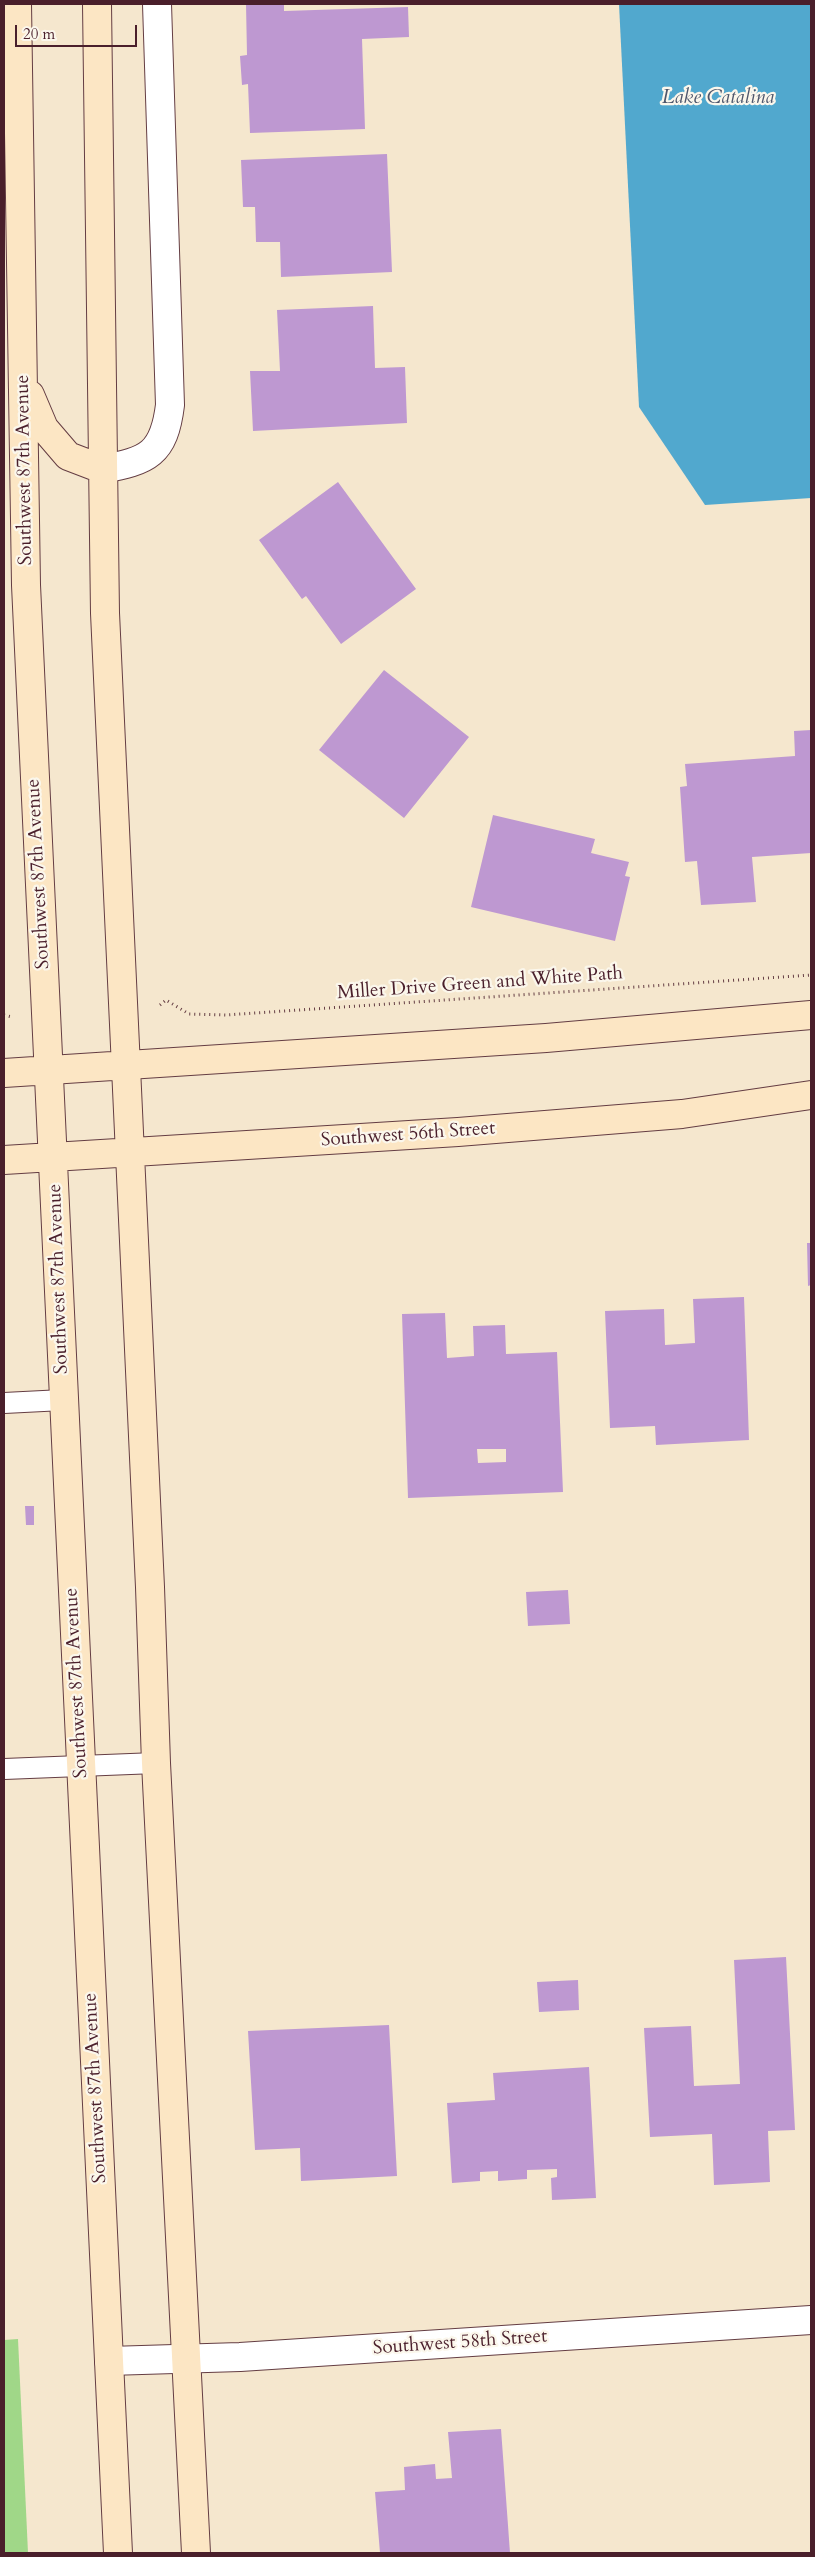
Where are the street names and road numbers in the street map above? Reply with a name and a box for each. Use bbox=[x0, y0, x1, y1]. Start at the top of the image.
street label: Southwest 87th Avenue bbox=[12, 375, 38, 565]
street label: Southwest 87th Avenue bbox=[23, 778, 55, 970]
street label: Miller Drive Green and White Path bbox=[336, 963, 624, 1005]
street label: Southwest 56th Street bbox=[320, 1118, 496, 1152]
street label: Southwest 87th Avenue bbox=[44, 1183, 74, 1375]
street label: Southwest 87th Avenue bbox=[61, 1587, 93, 1779]
street label: Southwest 87th Avenue bbox=[80, 1992, 112, 2184]
street label: Southwest 58th Street bbox=[372, 2326, 548, 2360]

